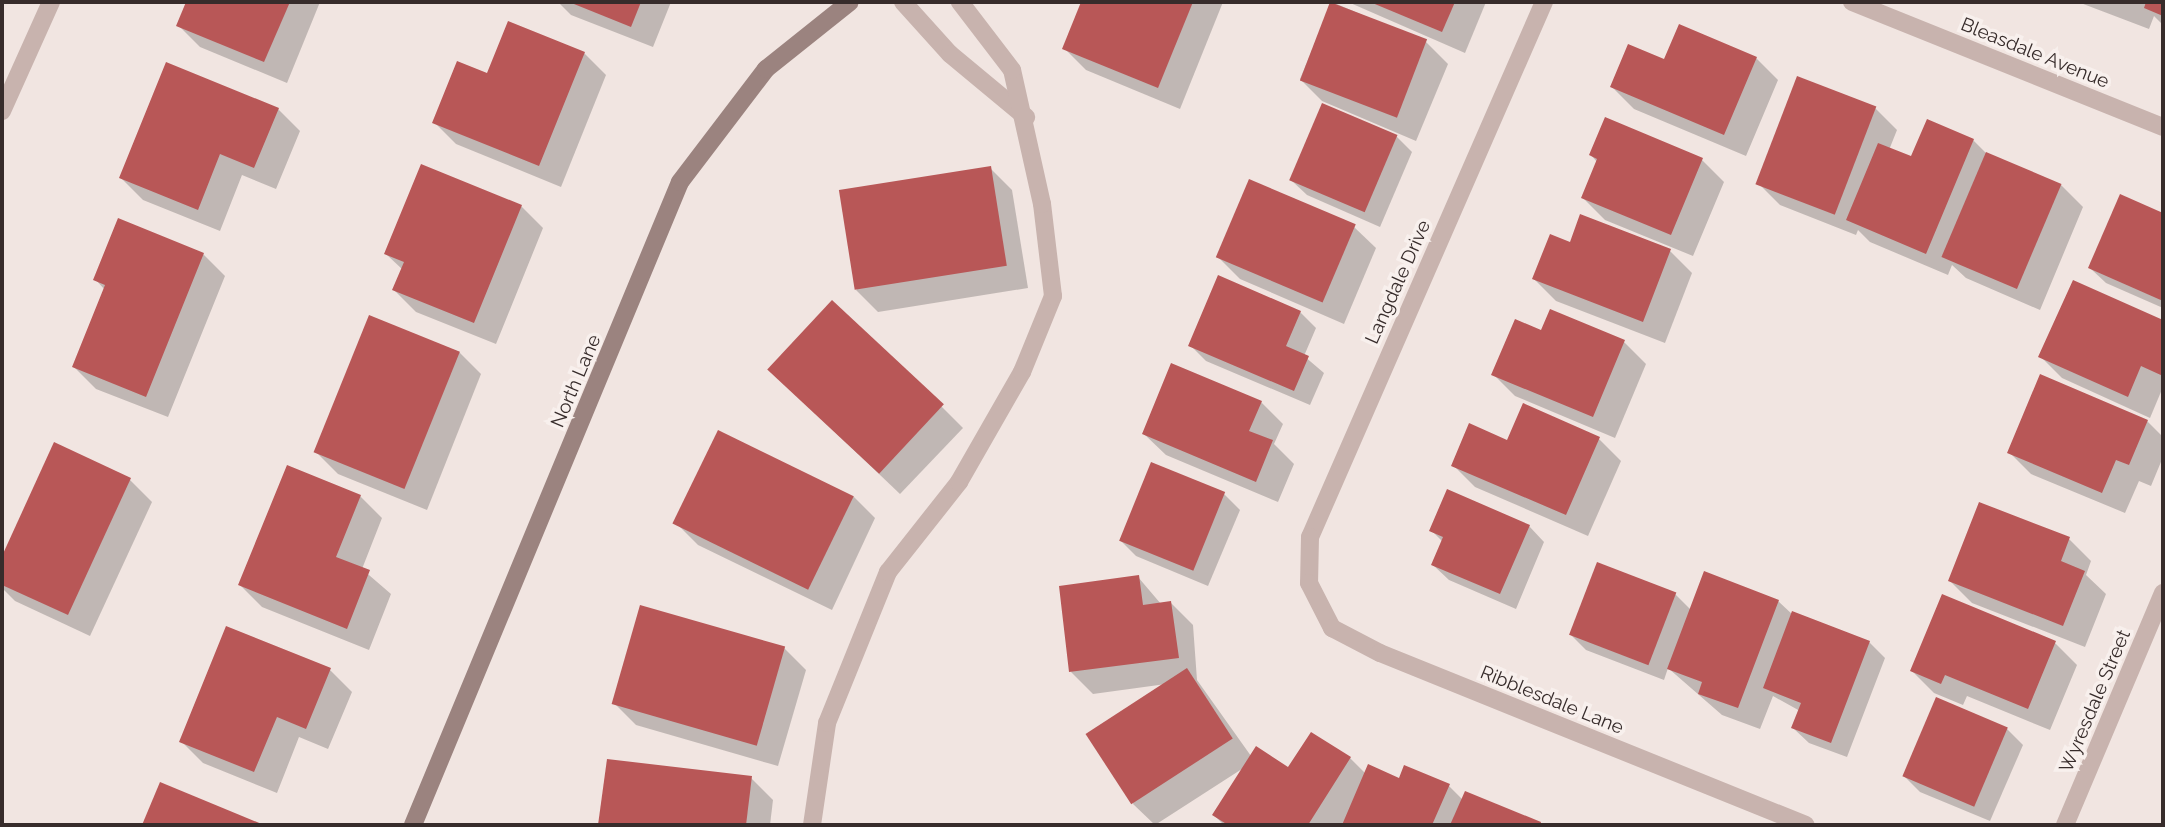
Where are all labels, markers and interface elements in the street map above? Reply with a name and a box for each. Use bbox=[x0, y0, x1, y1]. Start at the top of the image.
street label: Bleasdale Avenue bbox=[1957, 13, 2113, 93]
street label: Langdale Drive bbox=[1361, 217, 1435, 347]
street label: North Lane bbox=[546, 331, 606, 431]
street label: Wyresdale Street bbox=[2055, 626, 2135, 776]
street label: Ribblesdale Lane bbox=[1477, 661, 1627, 739]

